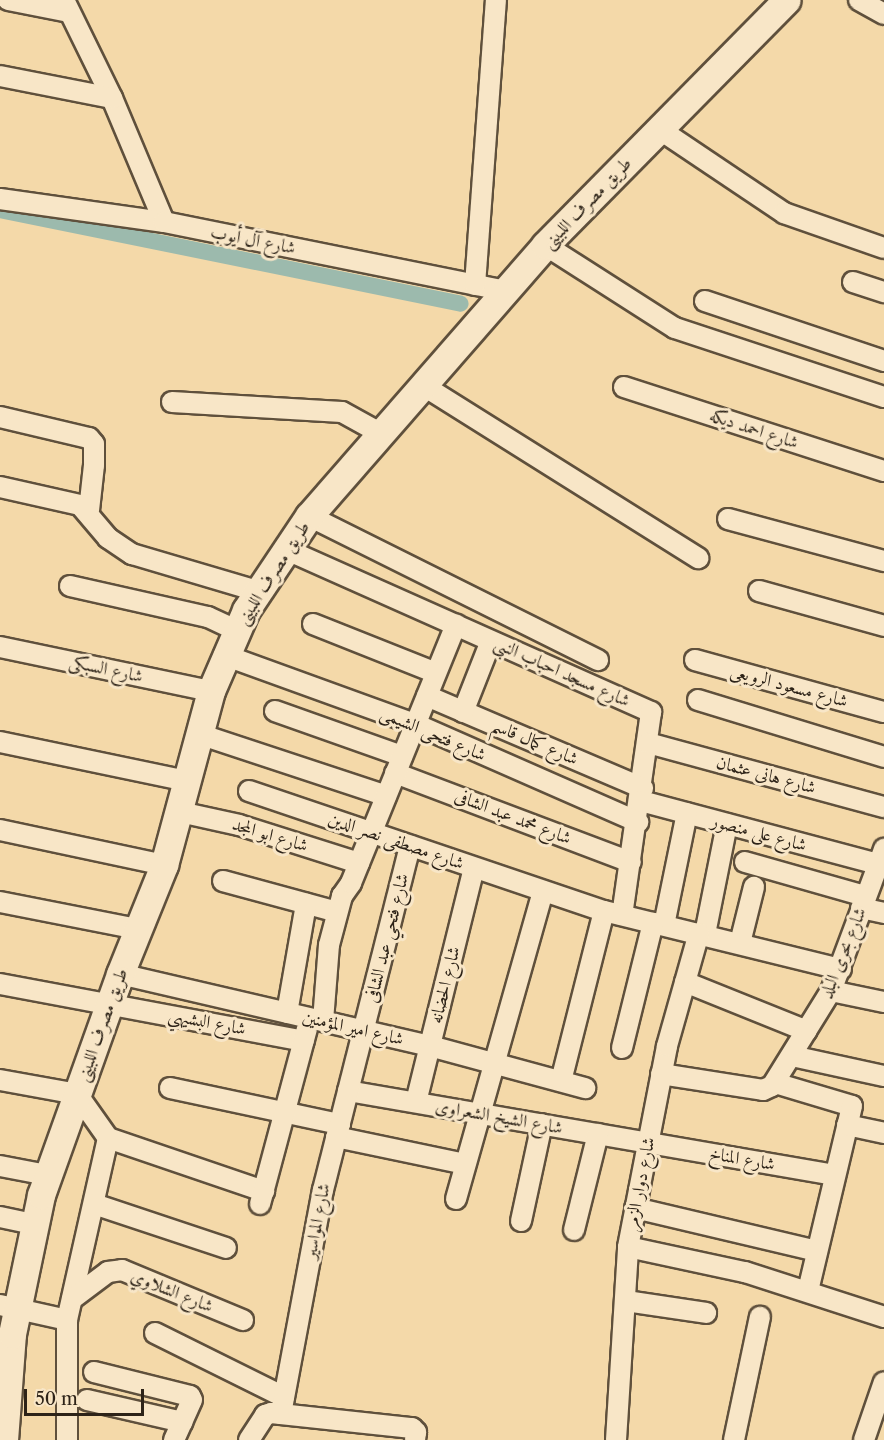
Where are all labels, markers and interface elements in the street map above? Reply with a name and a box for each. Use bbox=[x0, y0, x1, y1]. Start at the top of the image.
street label: طريق مصرف اللبينى bbox=[538, 153, 636, 253]
street label: شارع آل أيوب bbox=[209, 221, 297, 259]
street label: شارع احمد ديكه bbox=[707, 404, 801, 454]
street label: طريق مصرف اللبينى bbox=[232, 517, 314, 629]
street label: شارع مسجد احباب النبى bbox=[491, 632, 633, 712]
street label: شارع السبكى bbox=[67, 651, 145, 687]
street label: شارع مسعود الرويعى bbox=[728, 660, 850, 712]
street label: شارع فتحى الشيمى bbox=[377, 702, 489, 766]
street label: شارع كمال قاسم bbox=[489, 714, 581, 770]
street label: شارع هانى عثمان bbox=[714, 751, 818, 799]
street label: شارع محمد عبد الشافى bbox=[452, 785, 574, 849]
street label: شارع مصطفى نصر الدين bbox=[325, 808, 467, 874]
street label: شارع على منصور bbox=[709, 810, 809, 856]
street label: شارع ابو المجد bbox=[229, 813, 311, 857]
street label: شارع فتحي عبد الشافى bbox=[360, 871, 414, 1005]
street label: شارع بحرى البلد bbox=[815, 904, 871, 1002]
street label: شارع الحضانه bbox=[425, 944, 465, 1026]
street label: طريق مصرف اللبينى bbox=[72, 965, 132, 1085]
street label: شارع البشيهي bbox=[166, 1004, 248, 1040]
street label: شارع امير المؤمنين bbox=[300, 1006, 406, 1050]
street label: شارع الشيخ الشعراوى bbox=[434, 1095, 564, 1139]
street label: شارع دوار الزمر bbox=[620, 1135, 660, 1233]
street label: شارع المناخ bbox=[707, 1143, 777, 1175]
street label: شارع المواسير bbox=[299, 1181, 335, 1261]
street label: شارع الشلاوي bbox=[128, 1265, 216, 1317]
scale bar bbox=[27, 1377, 147, 1415]
text: 50 m bbox=[35, 1388, 78, 1410]

